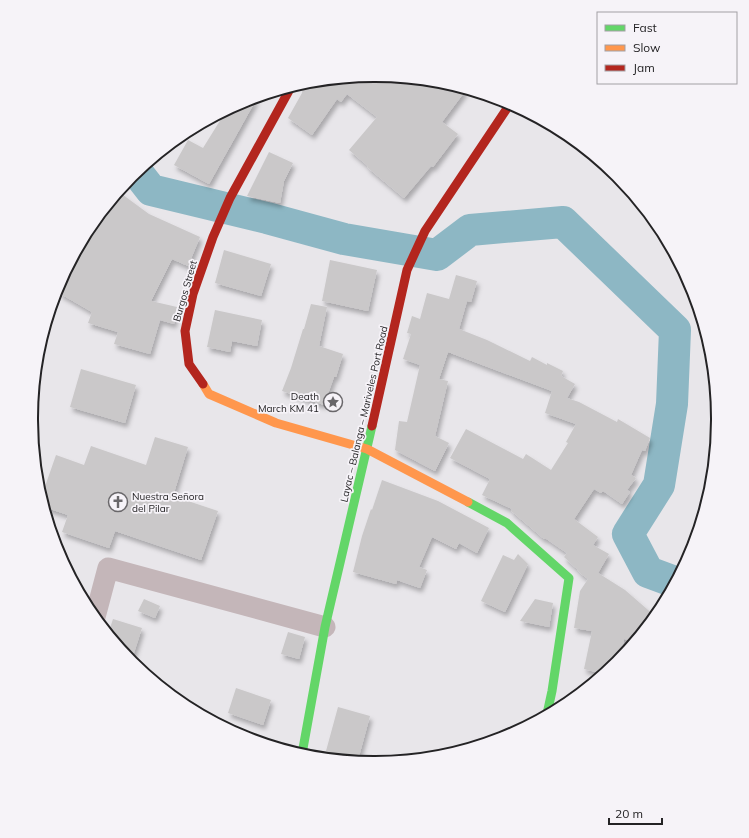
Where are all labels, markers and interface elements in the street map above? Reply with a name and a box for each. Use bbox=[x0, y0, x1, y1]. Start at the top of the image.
legend bbox=[597, 12, 737, 84]
text: Fast bbox=[633, 20, 657, 35]
text: Slow bbox=[633, 40, 661, 55]
text: Jam bbox=[633, 60, 655, 75]
street label: Burgos Street bbox=[170, 258, 200, 323]
street label: Layac – Balanga – Mariveles Port Road bbox=[337, 325, 391, 503]
place label: Death March KM 41 bbox=[258, 390, 319, 415]
place icon: Death March KM 41 bbox=[322, 391, 344, 413]
place label: Nuestra Señora del Pilar bbox=[132, 490, 204, 515]
church icon: Nuestra Señora del Pilar bbox=[107, 491, 129, 513]
scale bar bbox=[609, 800, 662, 826]
text: 20 m bbox=[615, 806, 643, 821]

